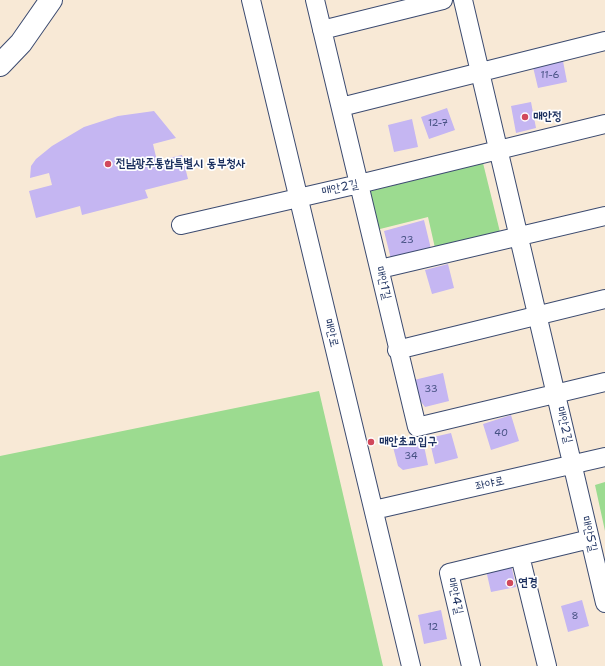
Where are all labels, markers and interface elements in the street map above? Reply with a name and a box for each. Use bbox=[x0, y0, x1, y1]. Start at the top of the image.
house number: 11-6 bbox=[541, 69, 559, 81]
place label: 매안정 bbox=[533, 110, 562, 124]
marker: 매안정 bbox=[520, 112, 530, 122]
house number: 12-7 bbox=[428, 117, 448, 129]
place label: 전남광주통합특별시 동부청사 bbox=[116, 157, 246, 171]
marker: 전남광주통합특별시 동부청사 bbox=[103, 159, 113, 169]
street label: 매안2길 bbox=[320, 177, 360, 199]
house number: 23 bbox=[400, 234, 414, 246]
street label: 매안1길 bbox=[372, 265, 394, 301]
street label: 매안로 bbox=[321, 317, 341, 349]
house number: 33 bbox=[424, 383, 438, 395]
street label: 매안2길 bbox=[553, 405, 575, 445]
house number: 40 bbox=[494, 427, 508, 439]
place label: 매안초교입구 bbox=[379, 435, 437, 449]
marker: 매안초교입구 bbox=[366, 437, 376, 447]
house number: 34 bbox=[404, 450, 418, 462]
street label: 좌야로 bbox=[474, 474, 506, 494]
street label: 매안5길 bbox=[578, 515, 600, 553]
street label: 매안4길 bbox=[444, 576, 466, 616]
place label: 연경 bbox=[518, 576, 537, 590]
marker: 연경 bbox=[505, 578, 515, 588]
house number: 8 bbox=[572, 610, 578, 622]
house number: 12 bbox=[428, 621, 438, 633]

